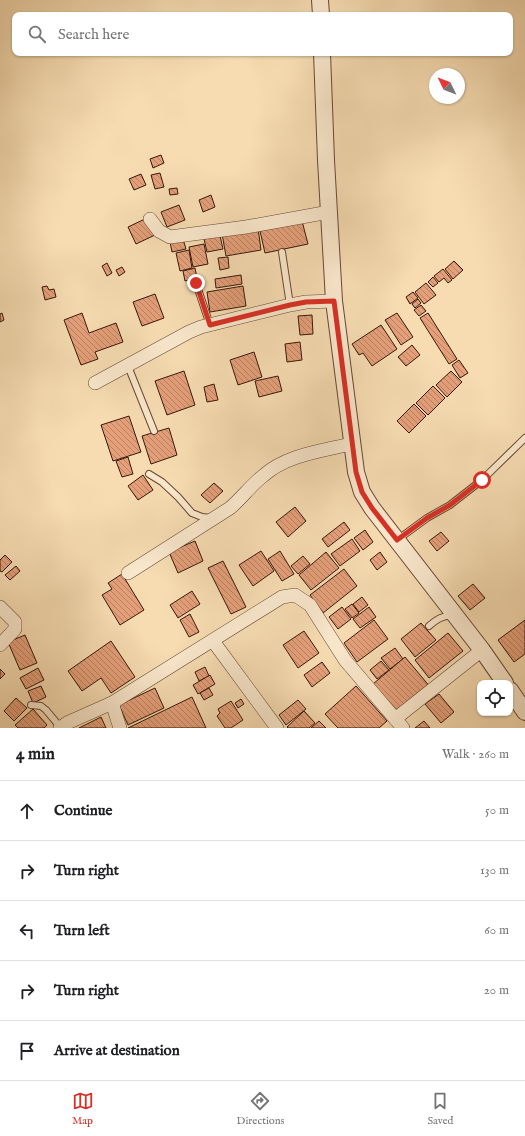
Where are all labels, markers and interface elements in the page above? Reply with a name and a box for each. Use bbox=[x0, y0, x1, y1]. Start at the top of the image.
search box bbox=[12, 12, 513, 56]
icon: search bbox=[26, 23, 48, 45]
text: Search here bbox=[58, 25, 129, 44]
north arrow bbox=[429, 68, 465, 104]
route end bbox=[187, 274, 205, 292]
route start bbox=[473, 471, 491, 489]
map controls bbox=[477, 680, 513, 716]
button: locate bbox=[477, 680, 513, 716]
text: 4 min bbox=[16, 744, 55, 765]
text: Walk · 260 m bbox=[442, 746, 509, 763]
icon: ahead bbox=[16, 800, 38, 822]
text: Continue bbox=[54, 801, 112, 820]
text: 50 m bbox=[485, 802, 509, 819]
icon: right bbox=[16, 860, 38, 882]
text: Turn right bbox=[54, 861, 119, 880]
text: 130 m bbox=[480, 862, 509, 879]
icon: left bbox=[16, 920, 38, 942]
text: Turn left bbox=[54, 921, 110, 940]
text: 60 m bbox=[484, 922, 509, 939]
icon: right bbox=[16, 980, 38, 1002]
text: Turn right bbox=[54, 981, 119, 1000]
text: 20 m bbox=[484, 982, 509, 999]
icon: arrive bbox=[16, 1040, 38, 1062]
text: Arrive at destination bbox=[54, 1041, 180, 1060]
tab: Map bbox=[72, 1090, 94, 1128]
tab: Directions bbox=[237, 1090, 284, 1128]
tab: Saved bbox=[427, 1090, 453, 1128]

